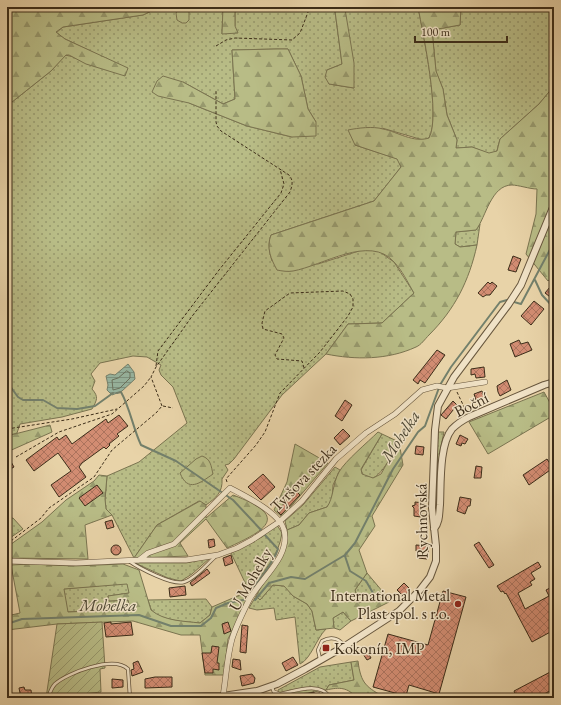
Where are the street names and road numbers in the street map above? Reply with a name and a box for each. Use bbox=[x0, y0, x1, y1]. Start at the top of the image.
street label: Boční bbox=[450, 387, 492, 422]
street label: Tyršova stezka bbox=[266, 438, 342, 516]
street label: Rychnovská bbox=[410, 483, 433, 559]
street label: U Mohelky bbox=[224, 543, 277, 615]

